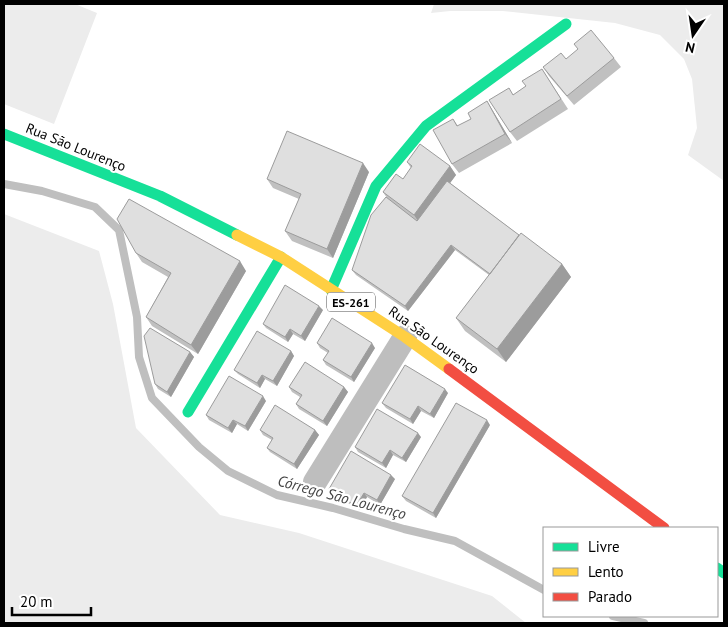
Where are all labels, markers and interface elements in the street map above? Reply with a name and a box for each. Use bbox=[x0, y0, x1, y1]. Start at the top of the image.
north arrow bbox=[668, 10, 718, 60]
text: N bbox=[684, 38, 697, 57]
street label: Rua São Lourenço bbox=[23, 119, 129, 175]
road number: ES-261 bbox=[327, 292, 375, 312]
street label: Rua São Lourenço bbox=[385, 302, 483, 378]
water label: Córrego São Lourenço bbox=[276, 471, 408, 523]
legend bbox=[543, 527, 718, 617]
text: Livre bbox=[588, 537, 620, 556]
text: Lento bbox=[588, 562, 624, 581]
scale bar bbox=[12, 584, 91, 616]
text: Parado bbox=[588, 587, 632, 606]
text: 20 m bbox=[20, 592, 53, 611]

